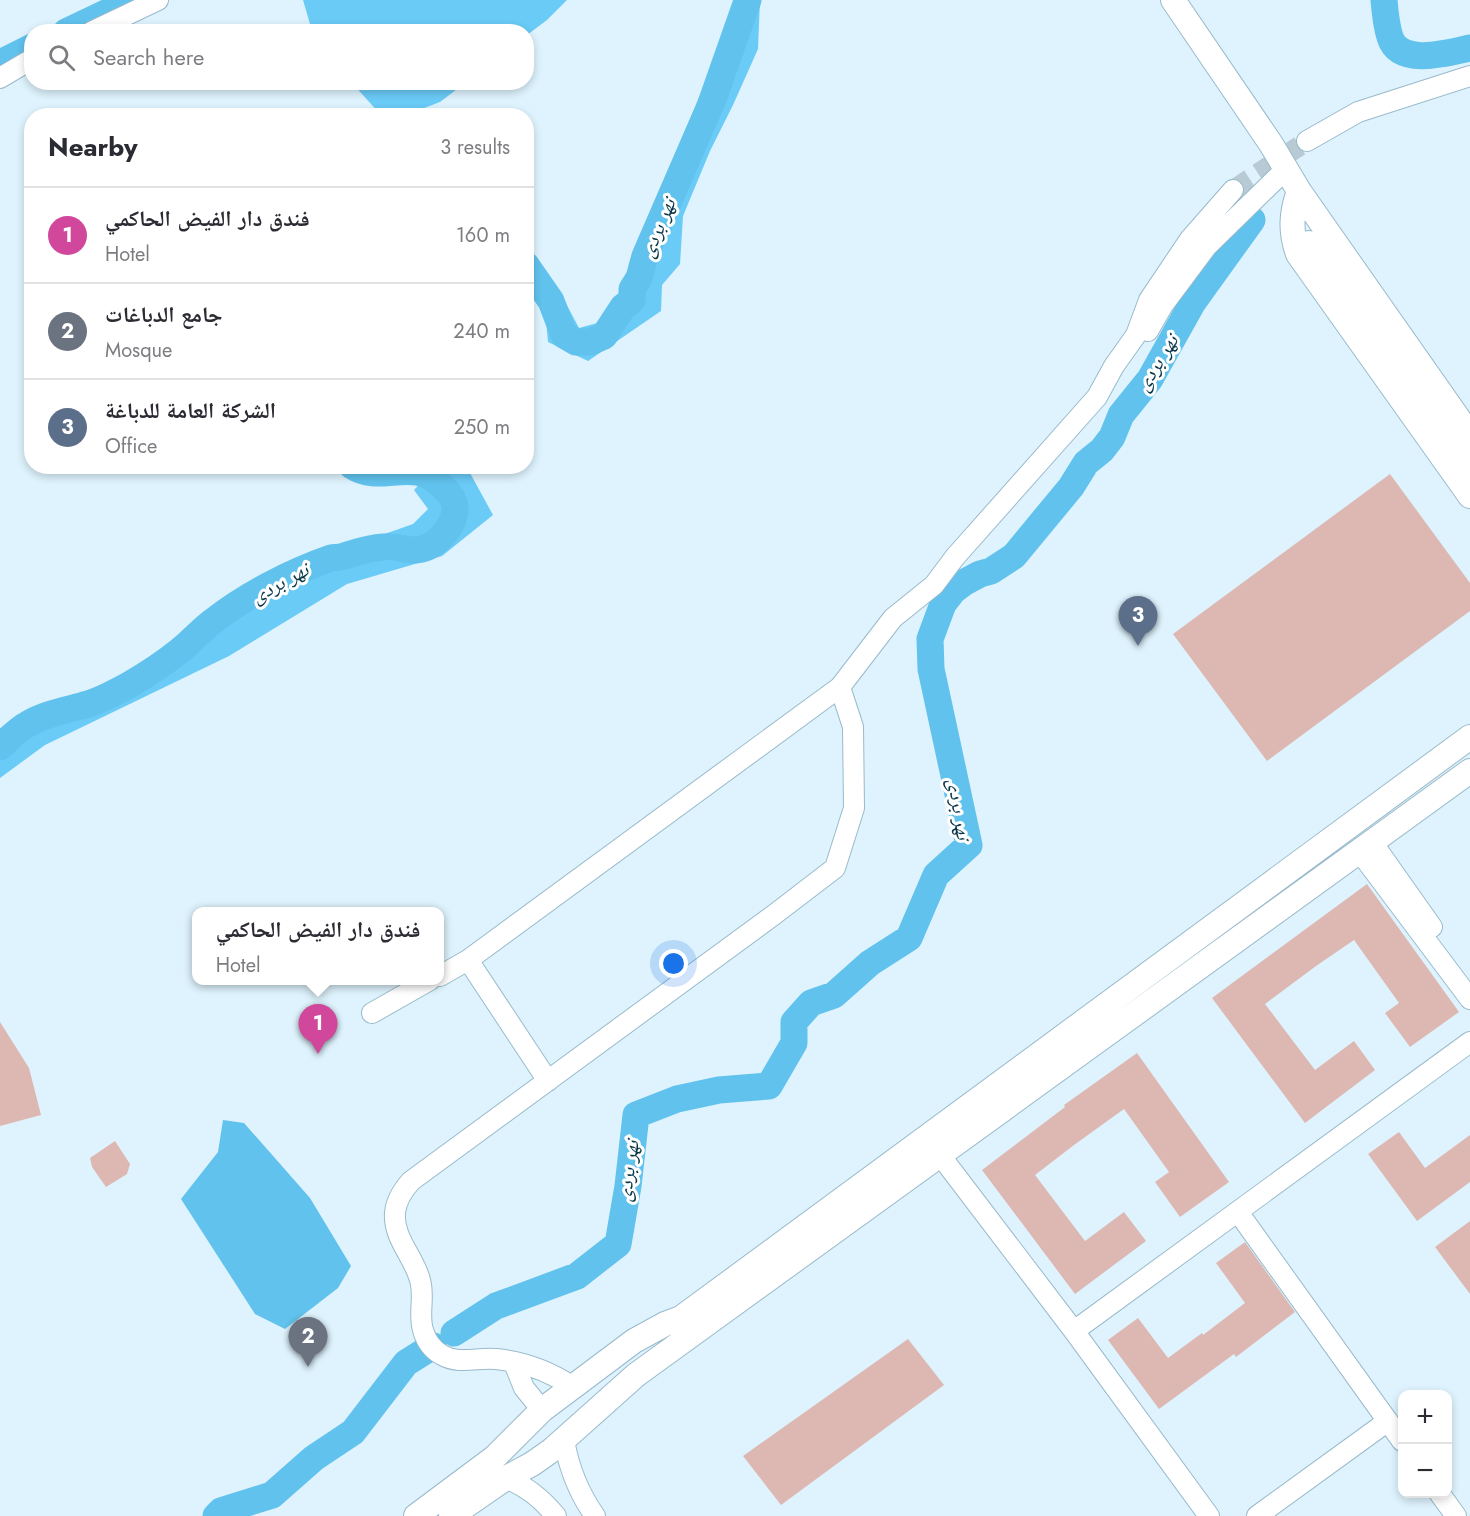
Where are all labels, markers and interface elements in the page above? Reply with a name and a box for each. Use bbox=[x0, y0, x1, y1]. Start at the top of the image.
search box bbox=[24, 24, 534, 90]
icon: search bbox=[45, 41, 78, 74]
text: Search here bbox=[93, 41, 204, 73]
text: Nearby bbox=[48, 128, 137, 166]
text: 3 results bbox=[440, 133, 510, 162]
water label: نهر بردى bbox=[633, 191, 684, 262]
text: فندق دار الفيض الحاكمي bbox=[105, 202, 310, 234]
text: 1 bbox=[62, 221, 73, 250]
text: 160 m bbox=[456, 221, 510, 250]
text: Hotel bbox=[105, 240, 150, 269]
text: جامع الدباغات bbox=[105, 298, 223, 330]
text: 2 bbox=[61, 317, 74, 346]
text: 240 m bbox=[453, 317, 510, 346]
water label: نهر بردى bbox=[1128, 327, 1187, 397]
text: Mosque bbox=[105, 336, 172, 365]
text: الشركة العامة للدباغة bbox=[105, 394, 276, 426]
text: 3 bbox=[61, 413, 74, 442]
text: 250 m bbox=[454, 413, 510, 442]
text: Office bbox=[105, 432, 157, 461]
water label: نهر بردى bbox=[246, 554, 316, 611]
pin: 3 bbox=[1118, 596, 1158, 646]
water label: نهر بردى bbox=[940, 776, 979, 844]
popup bbox=[192, 907, 444, 985]
text: فندق دار الفيض الحاكمي bbox=[216, 913, 420, 945]
your location bbox=[659, 949, 688, 978]
text: Hotel bbox=[216, 951, 261, 980]
pin: 1 bbox=[298, 1004, 338, 1054]
water label: نهر بردى bbox=[609, 1136, 647, 1203]
pin: 2 bbox=[288, 1318, 328, 1367]
map controls bbox=[1398, 1390, 1452, 1498]
button: + bbox=[1398, 1390, 1452, 1444]
button: − bbox=[1398, 1444, 1452, 1498]

